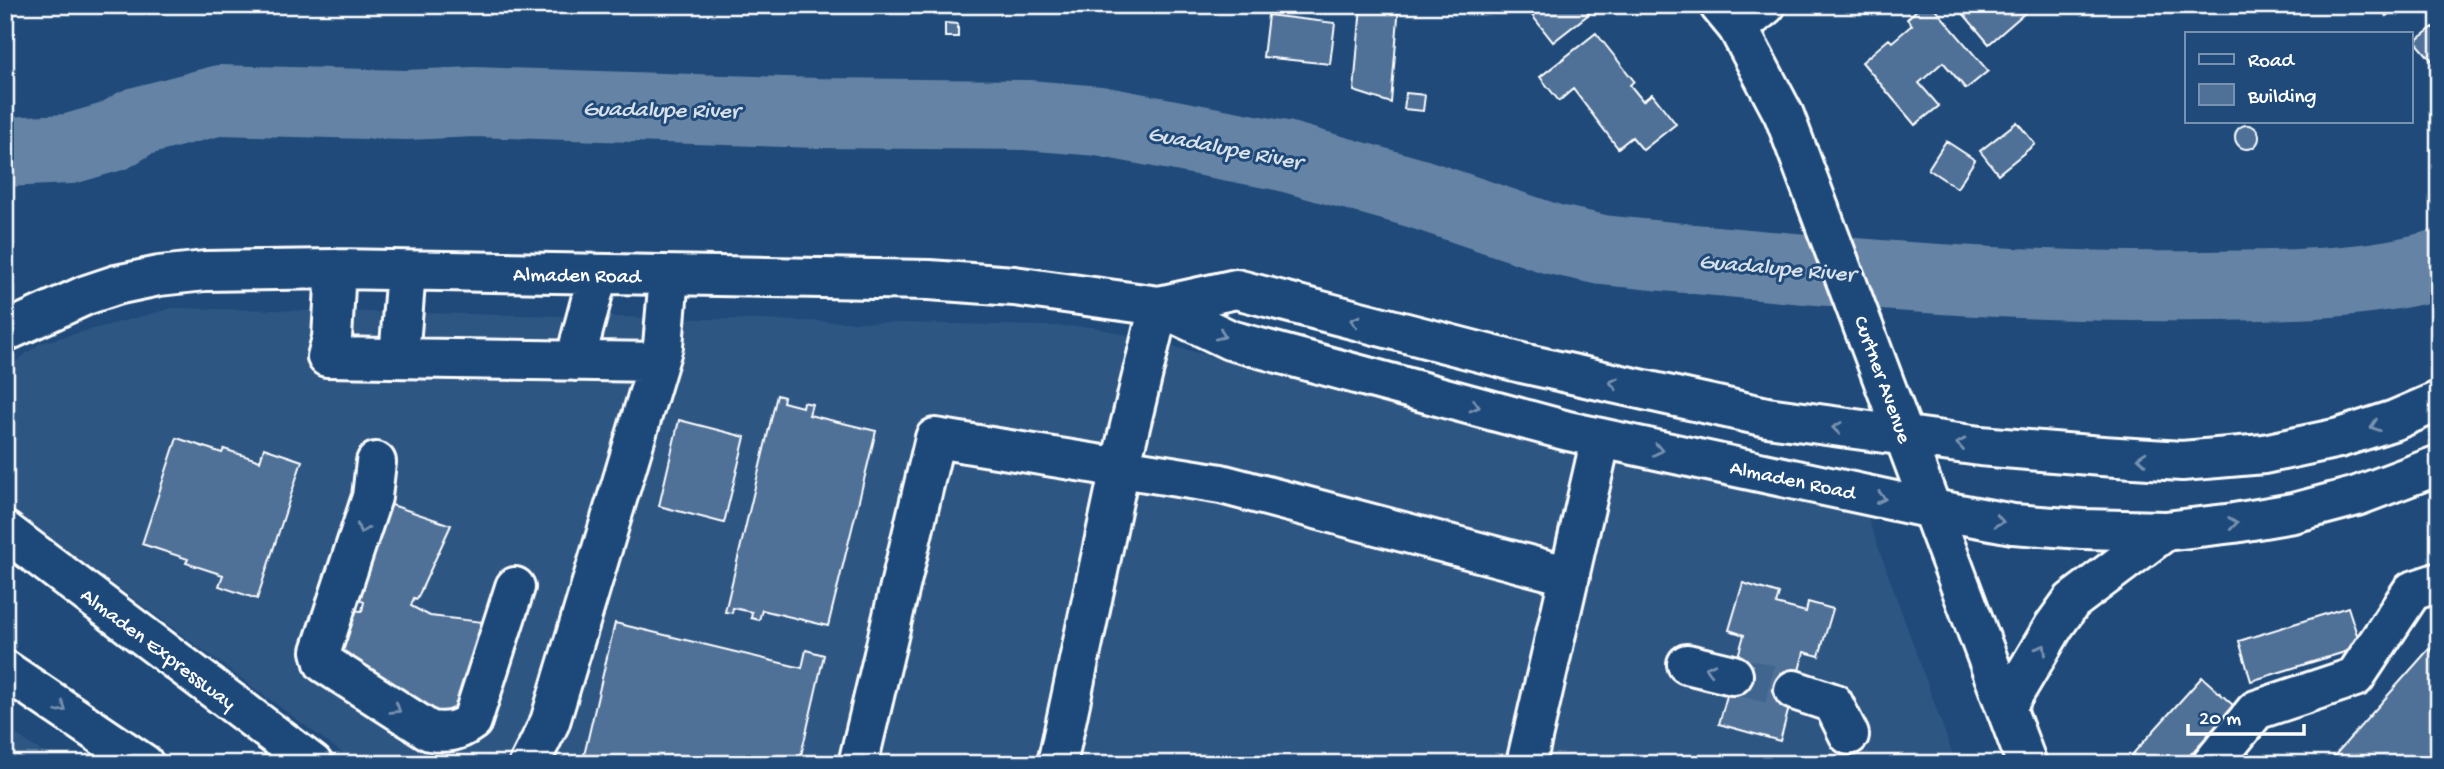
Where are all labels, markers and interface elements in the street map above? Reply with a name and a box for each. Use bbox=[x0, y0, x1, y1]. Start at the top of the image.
legend bbox=[2185, 32, 2412, 122]
text: Road bbox=[2248, 50, 2296, 75]
text: Building bbox=[2247, 86, 2317, 111]
water label: Guadalupe River bbox=[583, 97, 744, 126]
water label: Guadalupe River bbox=[1145, 121, 1308, 178]
water label: Guadalupe River bbox=[1698, 249, 1860, 290]
street label: Almaden Road bbox=[513, 264, 643, 291]
street label: Curtner Avenue bbox=[1846, 313, 1916, 448]
one-way arrow bbox=[1349, 314, 1361, 329]
one-way arrow bbox=[1213, 327, 1226, 341]
one-way arrow bbox=[1608, 377, 1620, 391]
one-way arrow bbox=[1469, 398, 1481, 412]
one-way arrow bbox=[2370, 418, 2382, 432]
one-way arrow bbox=[1831, 420, 1843, 435]
one-way arrow bbox=[1955, 436, 1966, 451]
one-way arrow bbox=[1652, 442, 1664, 457]
one-way arrow bbox=[2136, 451, 2147, 466]
street label: Almaden Road bbox=[1727, 457, 1859, 508]
one-way arrow bbox=[1875, 489, 1887, 504]
one-way arrow bbox=[1993, 513, 2005, 528]
one-way arrow bbox=[2227, 516, 2239, 531]
one-way arrow bbox=[356, 522, 370, 534]
street label: Almaden Expressway bbox=[74, 584, 240, 717]
one-way arrow bbox=[2033, 643, 2046, 656]
one-way arrow bbox=[1704, 663, 1716, 678]
scale bar bbox=[2188, 692, 2304, 736]
one-way arrow bbox=[54, 700, 67, 712]
one-way arrow bbox=[389, 701, 402, 714]
text: 20 m bbox=[2199, 708, 2241, 733]

